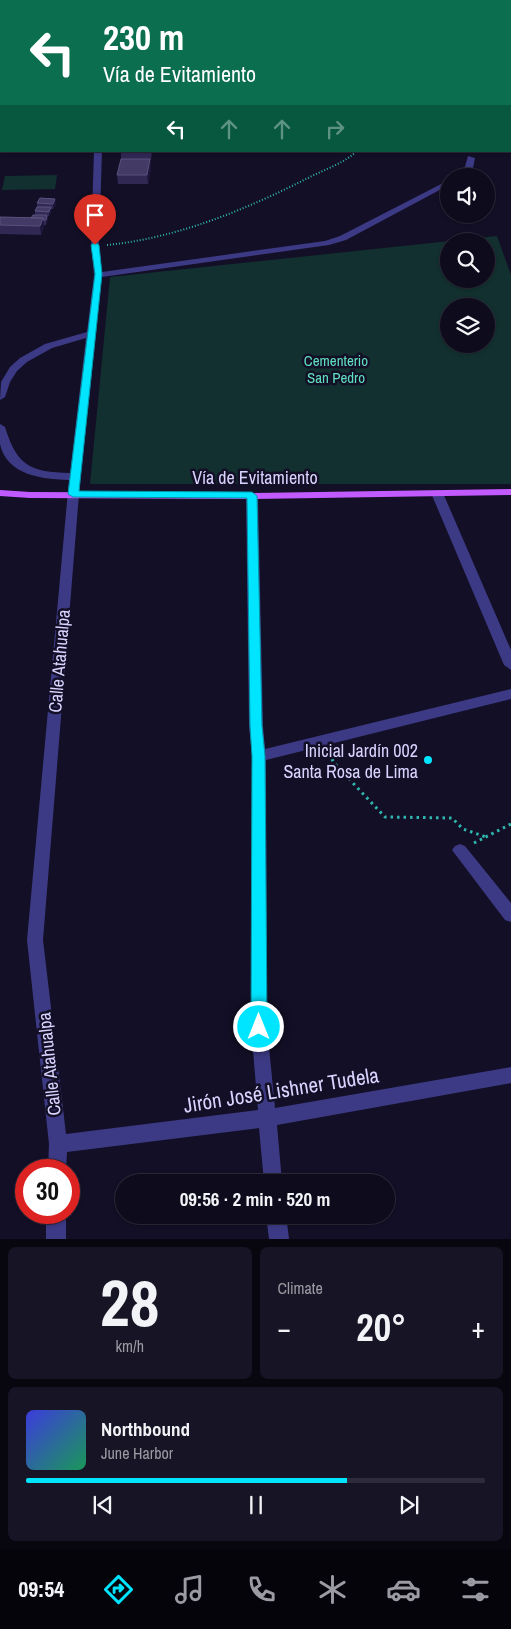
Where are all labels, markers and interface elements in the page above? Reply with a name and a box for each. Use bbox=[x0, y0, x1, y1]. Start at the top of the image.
text: 230 m bbox=[103, 14, 184, 61]
icon: left bbox=[20, 20, 85, 85]
text: Vía de Evitamiento bbox=[103, 59, 256, 89]
icon: left bbox=[162, 115, 190, 143]
icon: ahead bbox=[215, 115, 243, 143]
icon: ahead bbox=[268, 115, 296, 143]
icon: right bbox=[321, 115, 349, 143]
map controls bbox=[440, 168, 495, 353]
button: sound bbox=[440, 168, 495, 223]
pin bbox=[74, 194, 116, 245]
icon: arrive bbox=[81, 201, 109, 229]
button: search bbox=[440, 233, 495, 288]
button: layers bbox=[440, 298, 495, 353]
park label: Cementerio San Pedro bbox=[304, 350, 368, 388]
street label: Vía de Evitamiento bbox=[192, 465, 318, 490]
street label: Calle Atahualpa bbox=[42, 608, 76, 714]
place label: Inicial Jardín 002 Santa Rosa de Lima bbox=[283, 738, 418, 784]
marker: Inicial Jardín 002 Santa Rosa de Lima bbox=[422, 754, 434, 766]
position arrow bbox=[232, 1000, 284, 1052]
street label: Calle Atahualpa bbox=[31, 1011, 67, 1117]
street label: Jirón José Lishner Tudela bbox=[181, 1060, 381, 1120]
speed limit sign: 30 bbox=[15, 1159, 80, 1224]
text: 09:56 · 2 min · 520 m bbox=[180, 1186, 330, 1212]
text: 28 bbox=[100, 1259, 159, 1346]
text: Climate bbox=[278, 1277, 323, 1299]
text: 20° bbox=[356, 1302, 406, 1353]
text: − bbox=[278, 1309, 291, 1347]
text: + bbox=[472, 1309, 485, 1347]
text: km/h bbox=[116, 1335, 144, 1357]
text: Northbound bbox=[101, 1416, 190, 1442]
text: June Harbor bbox=[101, 1442, 173, 1464]
icon: previous bbox=[89, 1491, 117, 1519]
icon: pause bbox=[242, 1491, 270, 1519]
icon: next bbox=[395, 1491, 423, 1519]
icon: directions bbox=[101, 1572, 136, 1607]
icon: music bbox=[172, 1572, 207, 1607]
icon: phone bbox=[244, 1572, 279, 1607]
icon: climate bbox=[315, 1572, 350, 1607]
icon: car bbox=[386, 1572, 421, 1607]
icon: filters bbox=[458, 1572, 493, 1607]
text: 09:54 bbox=[18, 1574, 64, 1604]

